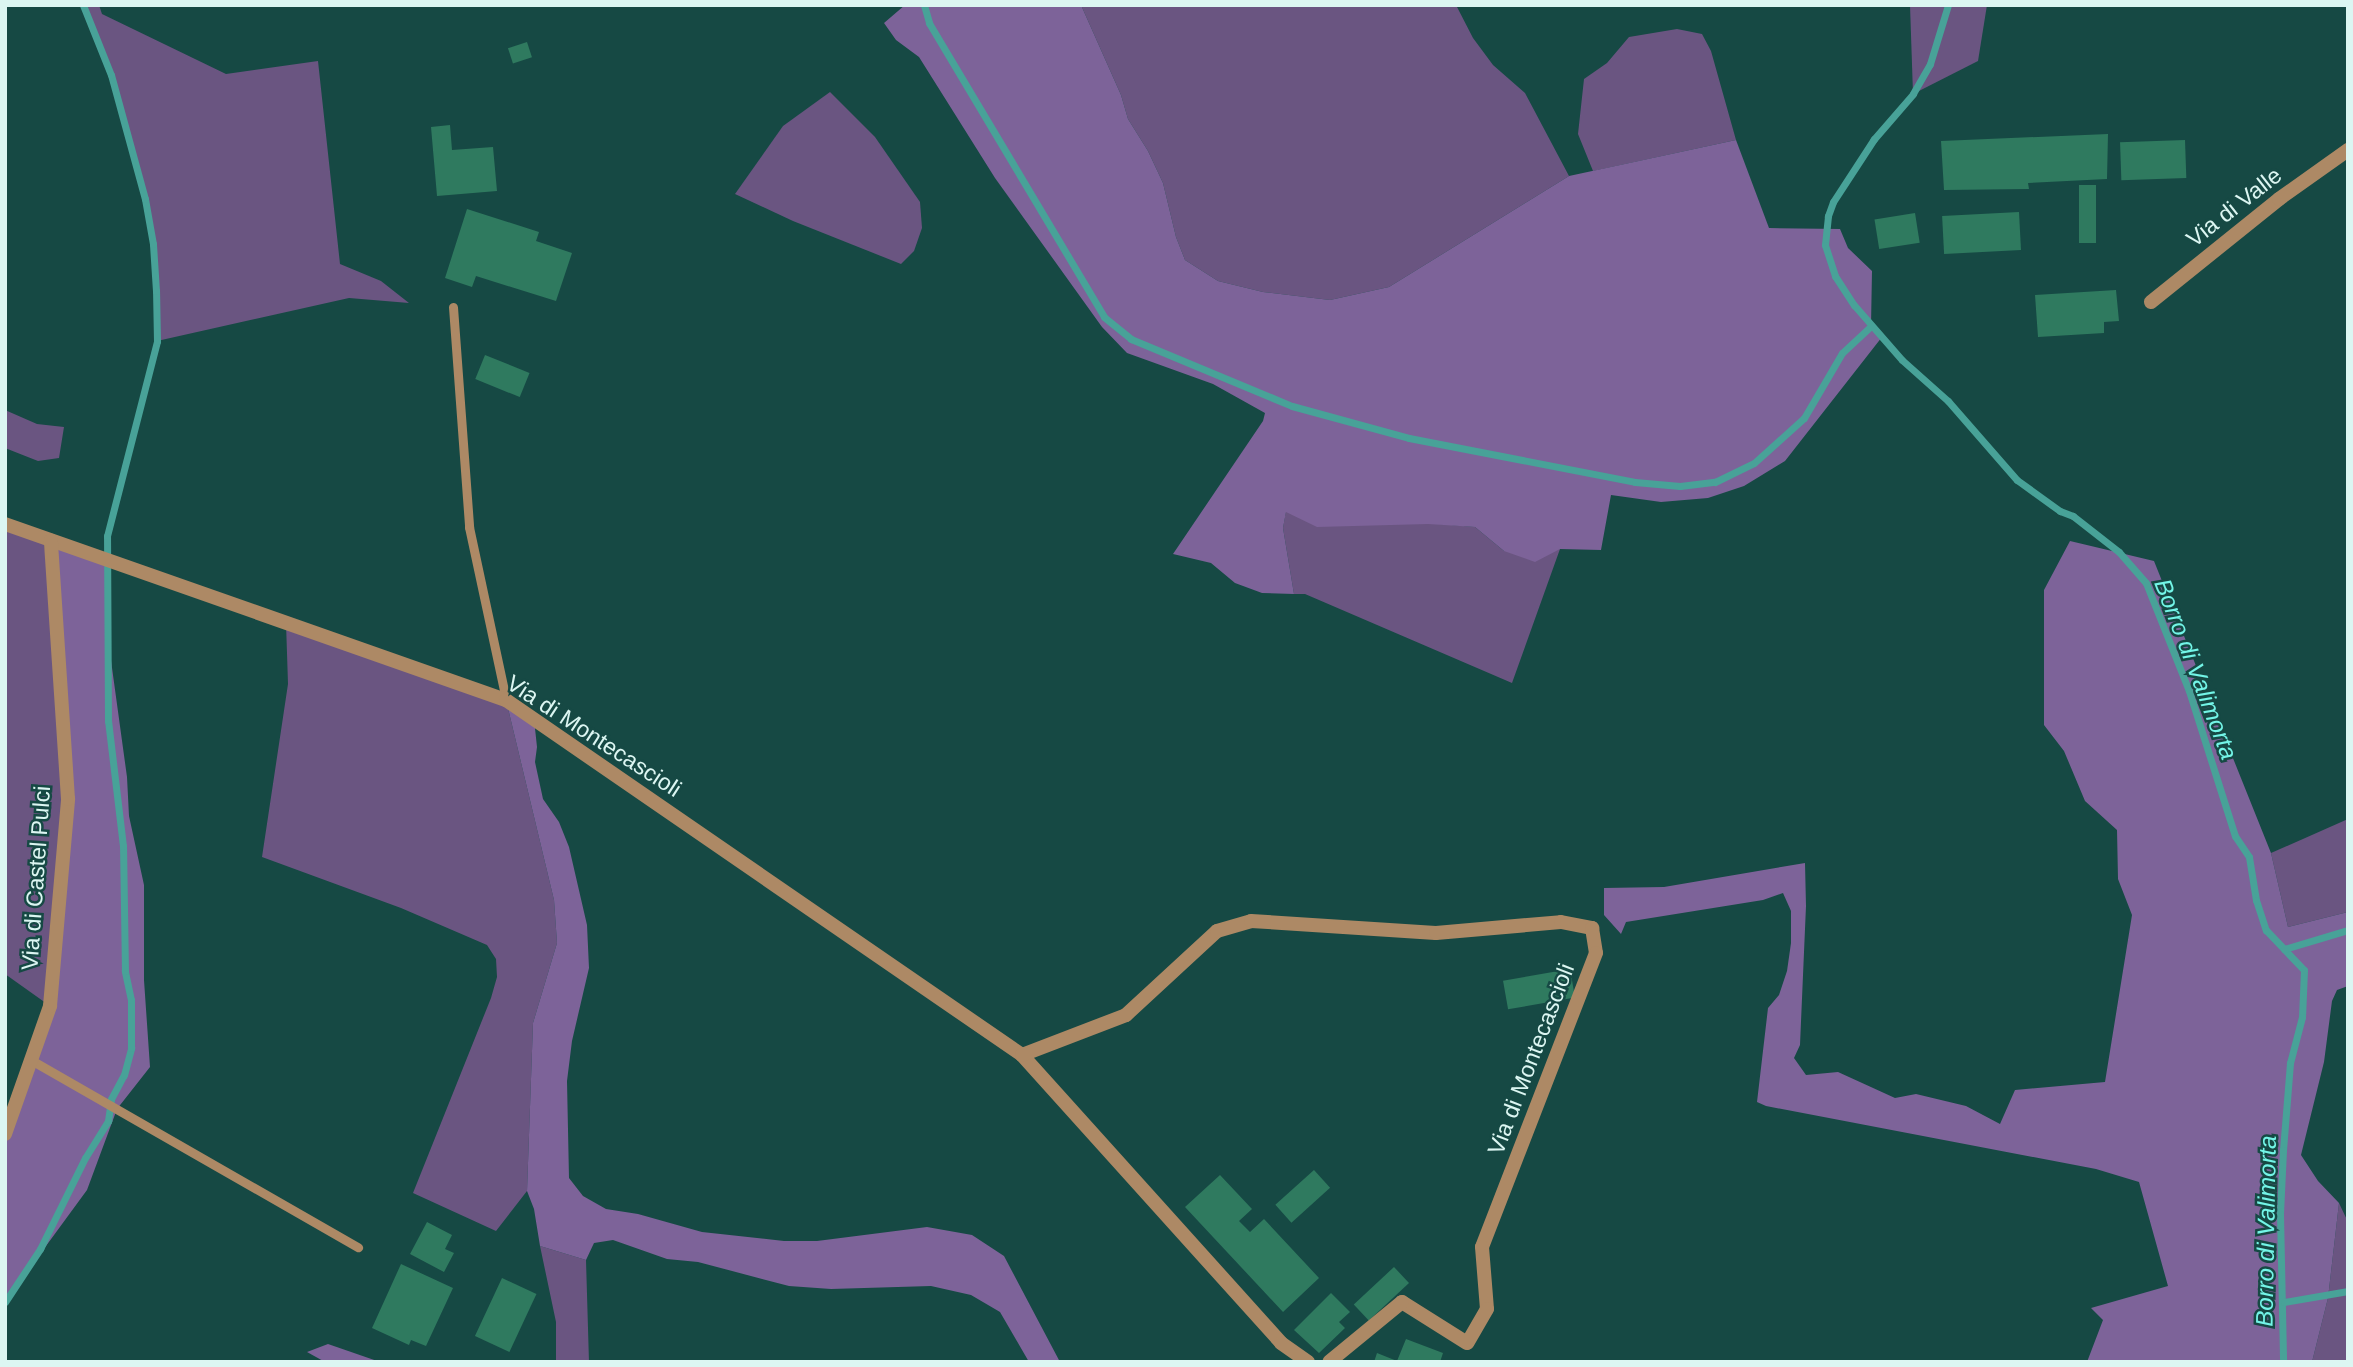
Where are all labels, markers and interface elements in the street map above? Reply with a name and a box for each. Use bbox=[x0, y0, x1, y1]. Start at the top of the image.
street label: Via di Valle bbox=[2181, 161, 2287, 253]
water label: Borro di Valimorta bbox=[2148, 575, 2244, 763]
street label: Via di Montecascioli bbox=[501, 669, 687, 803]
street label: Via di Castel Pulci bbox=[16, 785, 56, 971]
street label: Via di Montecascioli bbox=[1482, 959, 1580, 1159]
water label: Borro di Valimorta bbox=[2250, 1135, 2282, 1327]

